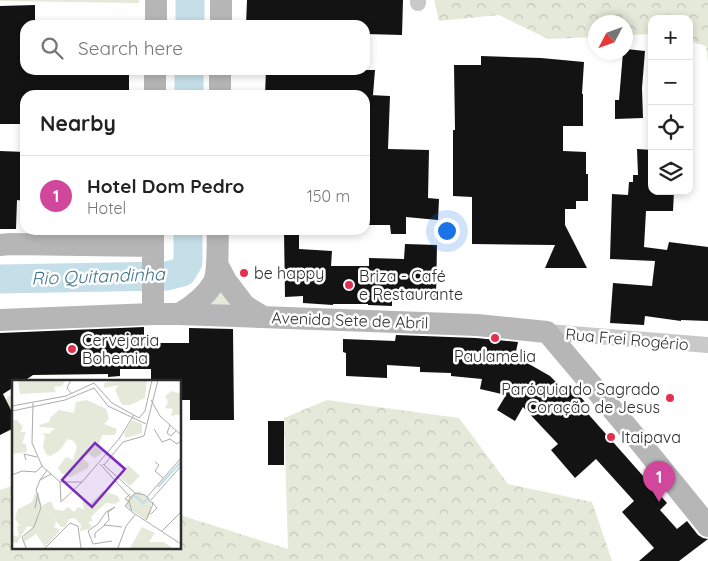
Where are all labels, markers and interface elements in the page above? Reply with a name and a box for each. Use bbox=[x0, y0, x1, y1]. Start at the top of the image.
north arrow bbox=[588, 15, 633, 60]
map controls bbox=[648, 15, 693, 195]
button: + bbox=[648, 15, 693, 60]
search box bbox=[20, 20, 370, 75]
icon: search bbox=[38, 34, 66, 62]
text: Search here bbox=[78, 36, 183, 60]
button: − bbox=[648, 60, 693, 105]
button: locate bbox=[648, 105, 693, 150]
text: Nearby bbox=[40, 110, 116, 136]
button: layers bbox=[648, 150, 693, 195]
text: Hotel Dom Pedro bbox=[87, 174, 244, 198]
text: 1 bbox=[53, 186, 59, 206]
text: 150 m bbox=[307, 186, 350, 206]
text: Hotel bbox=[87, 198, 126, 218]
your location bbox=[434, 218, 460, 244]
water label: Rio Quitandinha bbox=[31, 262, 166, 290]
place label: be happy bbox=[254, 263, 324, 283]
place label: Briza - Café e Restaurante bbox=[359, 266, 463, 304]
marker: be happy bbox=[238, 267, 250, 279]
marker: Briza - Café e Restaurante bbox=[343, 279, 355, 291]
street label: Avenida Sete de Abril bbox=[271, 307, 429, 333]
street label: Rua Frei Rogério bbox=[565, 324, 689, 354]
place label: Cervejaria Bohemia bbox=[82, 330, 159, 368]
marker: Paulamelia bbox=[489, 332, 501, 344]
marker: Cervejaria Bohemia bbox=[66, 343, 78, 355]
place label: Paulamelia bbox=[454, 346, 536, 366]
place label: Paróquia do Sagrado Coração de Jesus bbox=[501, 379, 660, 417]
inset map bbox=[12, 380, 181, 548]
marker: Paróquia do Sagrado Coração de Jesus bbox=[664, 392, 676, 404]
place label: Itaipava bbox=[621, 427, 681, 447]
marker: Itaipava bbox=[605, 431, 617, 443]
pin: 1 bbox=[643, 461, 675, 502]

